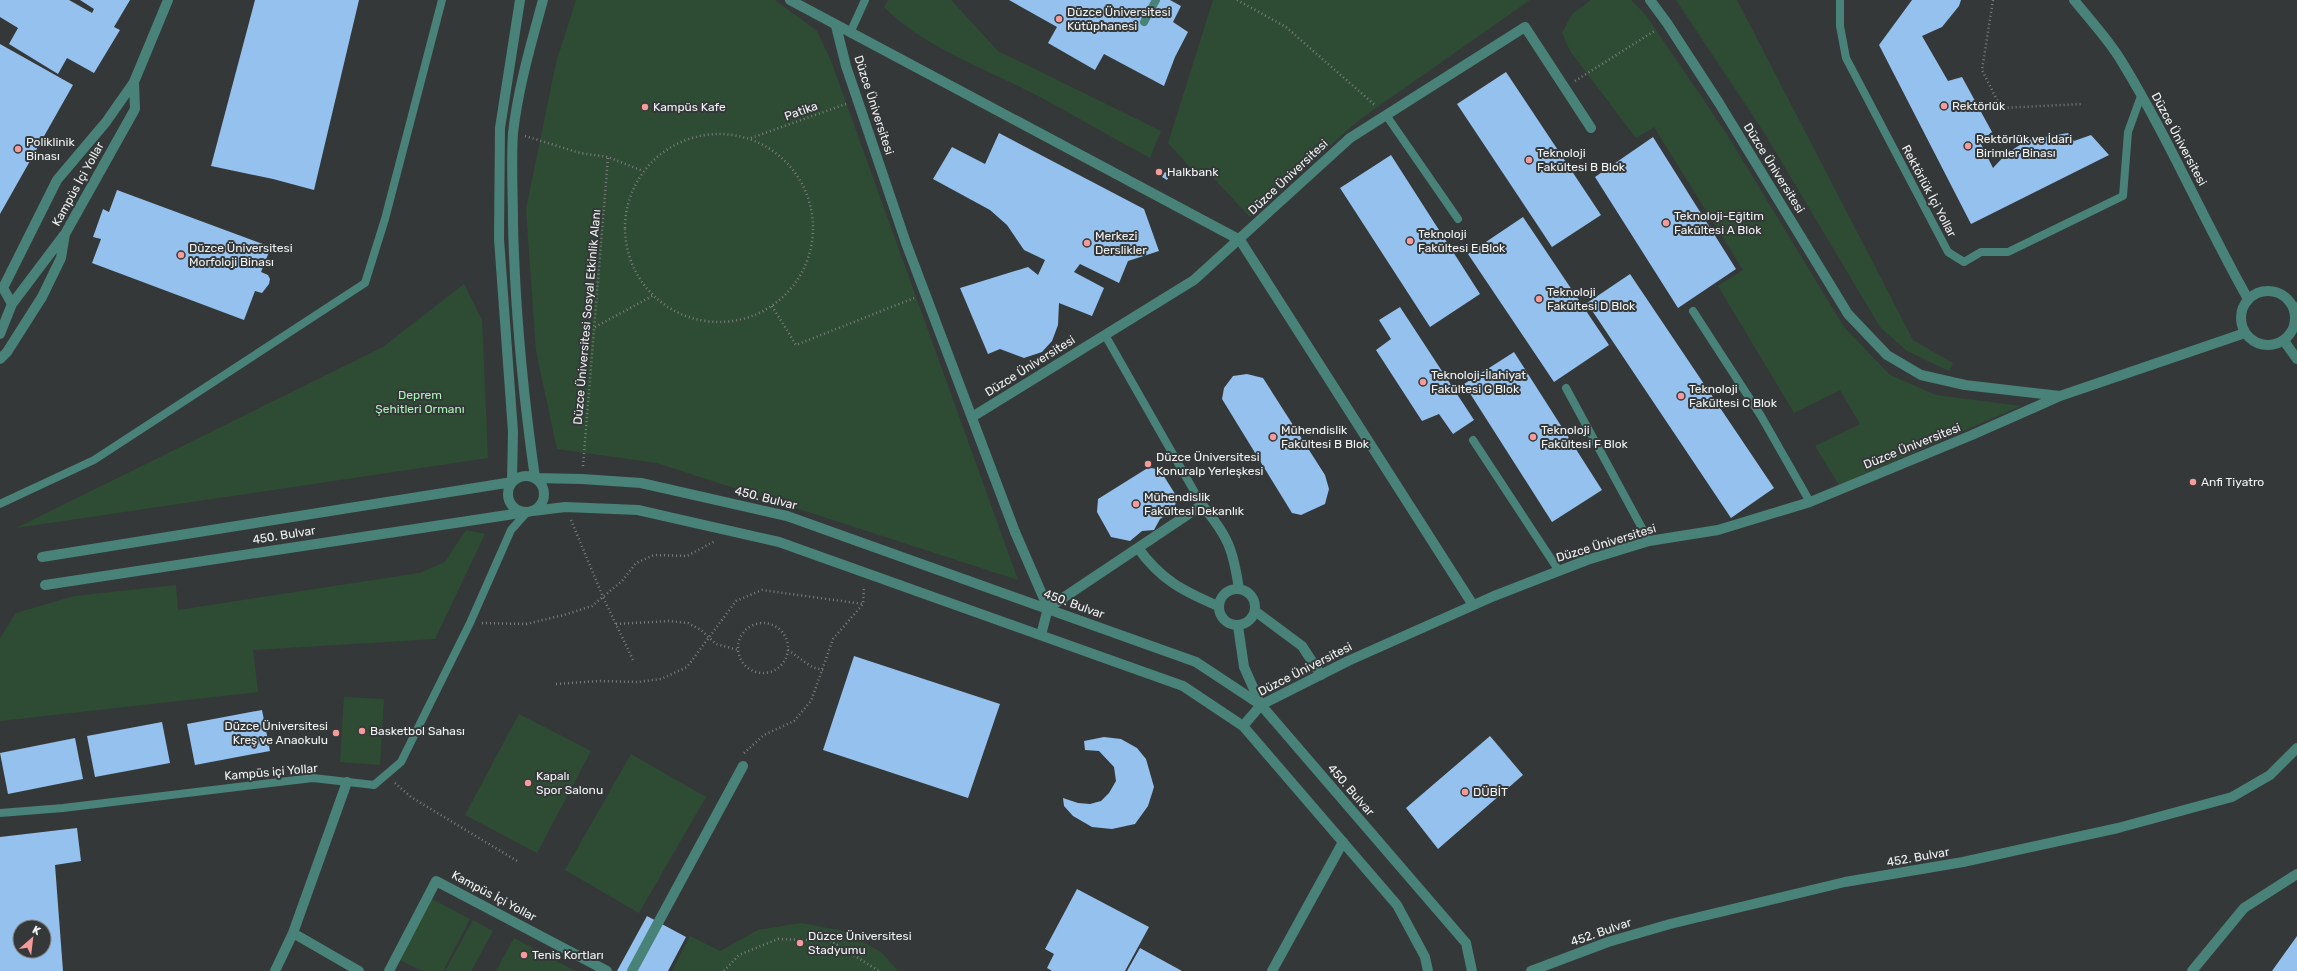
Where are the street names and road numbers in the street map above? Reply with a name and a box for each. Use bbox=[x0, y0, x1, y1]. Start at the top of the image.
street label: Düzce Üniversitesi bbox=[851, 54, 897, 156]
street label: Düzce Üniversitesi bbox=[2149, 90, 2210, 188]
street label: Patika bbox=[782, 99, 820, 123]
street label: Düzce Üniversitesi bbox=[1741, 120, 1807, 216]
street label: Düzce Üniversitesi bbox=[1245, 137, 1331, 217]
street label: Kampüs İçi Yollar bbox=[49, 139, 107, 228]
street label: Rektörlük İçi Yollar bbox=[1899, 143, 1959, 240]
street label: Düzce Üniversitesi Sosyal Etkinlik Alanı bbox=[571, 209, 603, 425]
street label: Düzce Üniversitesi bbox=[982, 333, 1078, 399]
street label: Düzce Üniversitesi bbox=[1861, 420, 1963, 472]
street label: 450. Bulvar bbox=[733, 483, 799, 513]
street label: Düzce Üniversitesi bbox=[1554, 521, 1658, 565]
street label: 450. Bulvar bbox=[251, 523, 317, 547]
street label: 450. Bulvar bbox=[1042, 587, 1107, 622]
street label: Düzce Üniversitesi bbox=[1256, 639, 1354, 699]
street label: Kampüs içi Yollar bbox=[224, 761, 319, 783]
street label: 450. Bulvar bbox=[1325, 761, 1377, 819]
street label: 452. Bulvar bbox=[1886, 845, 1951, 869]
street label: Kampüs İçi Yollar bbox=[449, 868, 539, 924]
street label: 452. Bulvar bbox=[1569, 915, 1634, 949]

